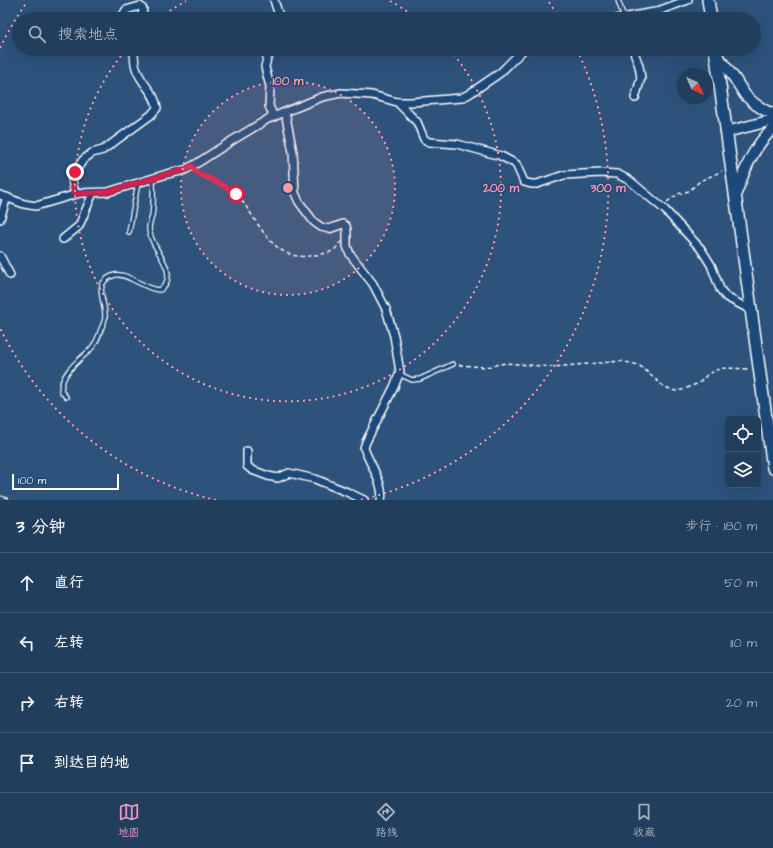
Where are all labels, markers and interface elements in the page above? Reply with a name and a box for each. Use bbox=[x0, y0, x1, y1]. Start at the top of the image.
search box bbox=[12, 12, 761, 56]
icon: search bbox=[26, 23, 48, 45]
text: 搜索地点 bbox=[58, 24, 118, 45]
north arrow bbox=[677, 68, 713, 104]
text: 100 m bbox=[273, 73, 304, 90]
route end bbox=[66, 163, 84, 181]
text: 200 m bbox=[482, 180, 520, 197]
text: 300 m bbox=[589, 180, 626, 197]
centre of rings bbox=[281, 181, 295, 195]
route start bbox=[227, 185, 245, 203]
map controls bbox=[725, 416, 761, 488]
button: locate bbox=[725, 416, 761, 452]
button: layers bbox=[725, 452, 761, 488]
scale bar bbox=[12, 472, 119, 491]
text: 100 m bbox=[18, 473, 46, 488]
text: 3 分钟 bbox=[16, 515, 65, 539]
text: 步行 · 180 m bbox=[685, 517, 757, 535]
icon: ahead bbox=[16, 572, 38, 594]
text: 直行 bbox=[54, 572, 84, 593]
text: 50 m bbox=[724, 574, 757, 592]
icon: left bbox=[16, 632, 38, 654]
text: 左转 bbox=[54, 632, 84, 653]
text: 110 m bbox=[730, 634, 757, 652]
icon: right bbox=[16, 692, 38, 714]
text: 右转 bbox=[54, 692, 84, 713]
text: 20 m bbox=[726, 694, 757, 712]
icon: arrive bbox=[16, 752, 38, 774]
text: 到达目的地 bbox=[54, 752, 129, 773]
tab: 地图 bbox=[118, 801, 140, 840]
tab: 路线 bbox=[375, 801, 397, 840]
tab: 收藏 bbox=[633, 801, 655, 840]

